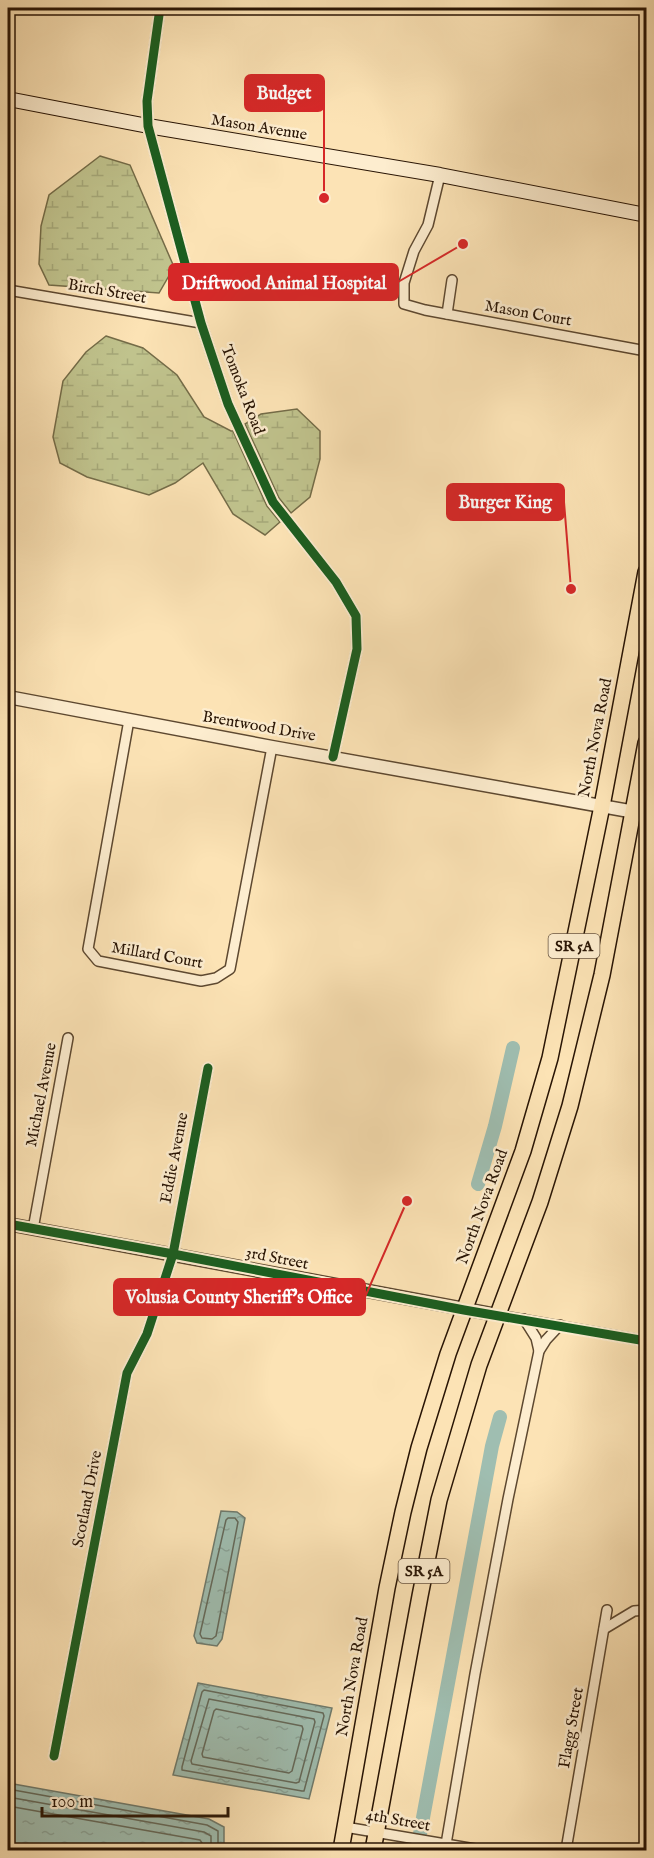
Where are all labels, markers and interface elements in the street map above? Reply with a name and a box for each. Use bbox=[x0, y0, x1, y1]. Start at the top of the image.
callout: Budget bbox=[245, 75, 324, 111]
text: Budget bbox=[256, 83, 312, 106]
street label: Mason Avenue bbox=[210, 111, 308, 145]
callout: Driftwood Animal Hospital bbox=[169, 264, 398, 300]
text: Driftwood Animal Hospital bbox=[182, 273, 387, 296]
street label: Birch Street bbox=[66, 275, 148, 309]
street label: Mason Court bbox=[483, 297, 573, 332]
street label: Tomoka Road bbox=[216, 342, 268, 438]
callout: Burger King bbox=[447, 484, 564, 520]
text: Burger King bbox=[458, 492, 553, 515]
street label: North Nova Road bbox=[575, 676, 617, 799]
street label: Brentwood Drive bbox=[201, 707, 317, 747]
road number: SR 5A bbox=[548, 934, 600, 958]
street label: Millard Court bbox=[110, 938, 205, 974]
street label: Michael Avenue bbox=[22, 1041, 62, 1149]
street label: Eddie Avenue bbox=[156, 1111, 194, 1205]
street label: North Nova Road bbox=[453, 1146, 513, 1267]
street label: 3rd Street bbox=[244, 1243, 311, 1275]
callout: Volusia County Sheriff's Office bbox=[114, 1279, 365, 1315]
text: Volusia County Sheriff's Office bbox=[124, 1287, 353, 1310]
street label: Scotland Drive bbox=[69, 1449, 107, 1549]
road number: SR 5A bbox=[398, 1559, 450, 1583]
street label: North Nova Road bbox=[333, 1615, 373, 1738]
street label: Flagg Street bbox=[555, 1685, 589, 1770]
scale bar bbox=[42, 1780, 228, 1818]
text: 100 m bbox=[51, 1791, 93, 1814]
street label: 4th Street bbox=[364, 1806, 432, 1837]

